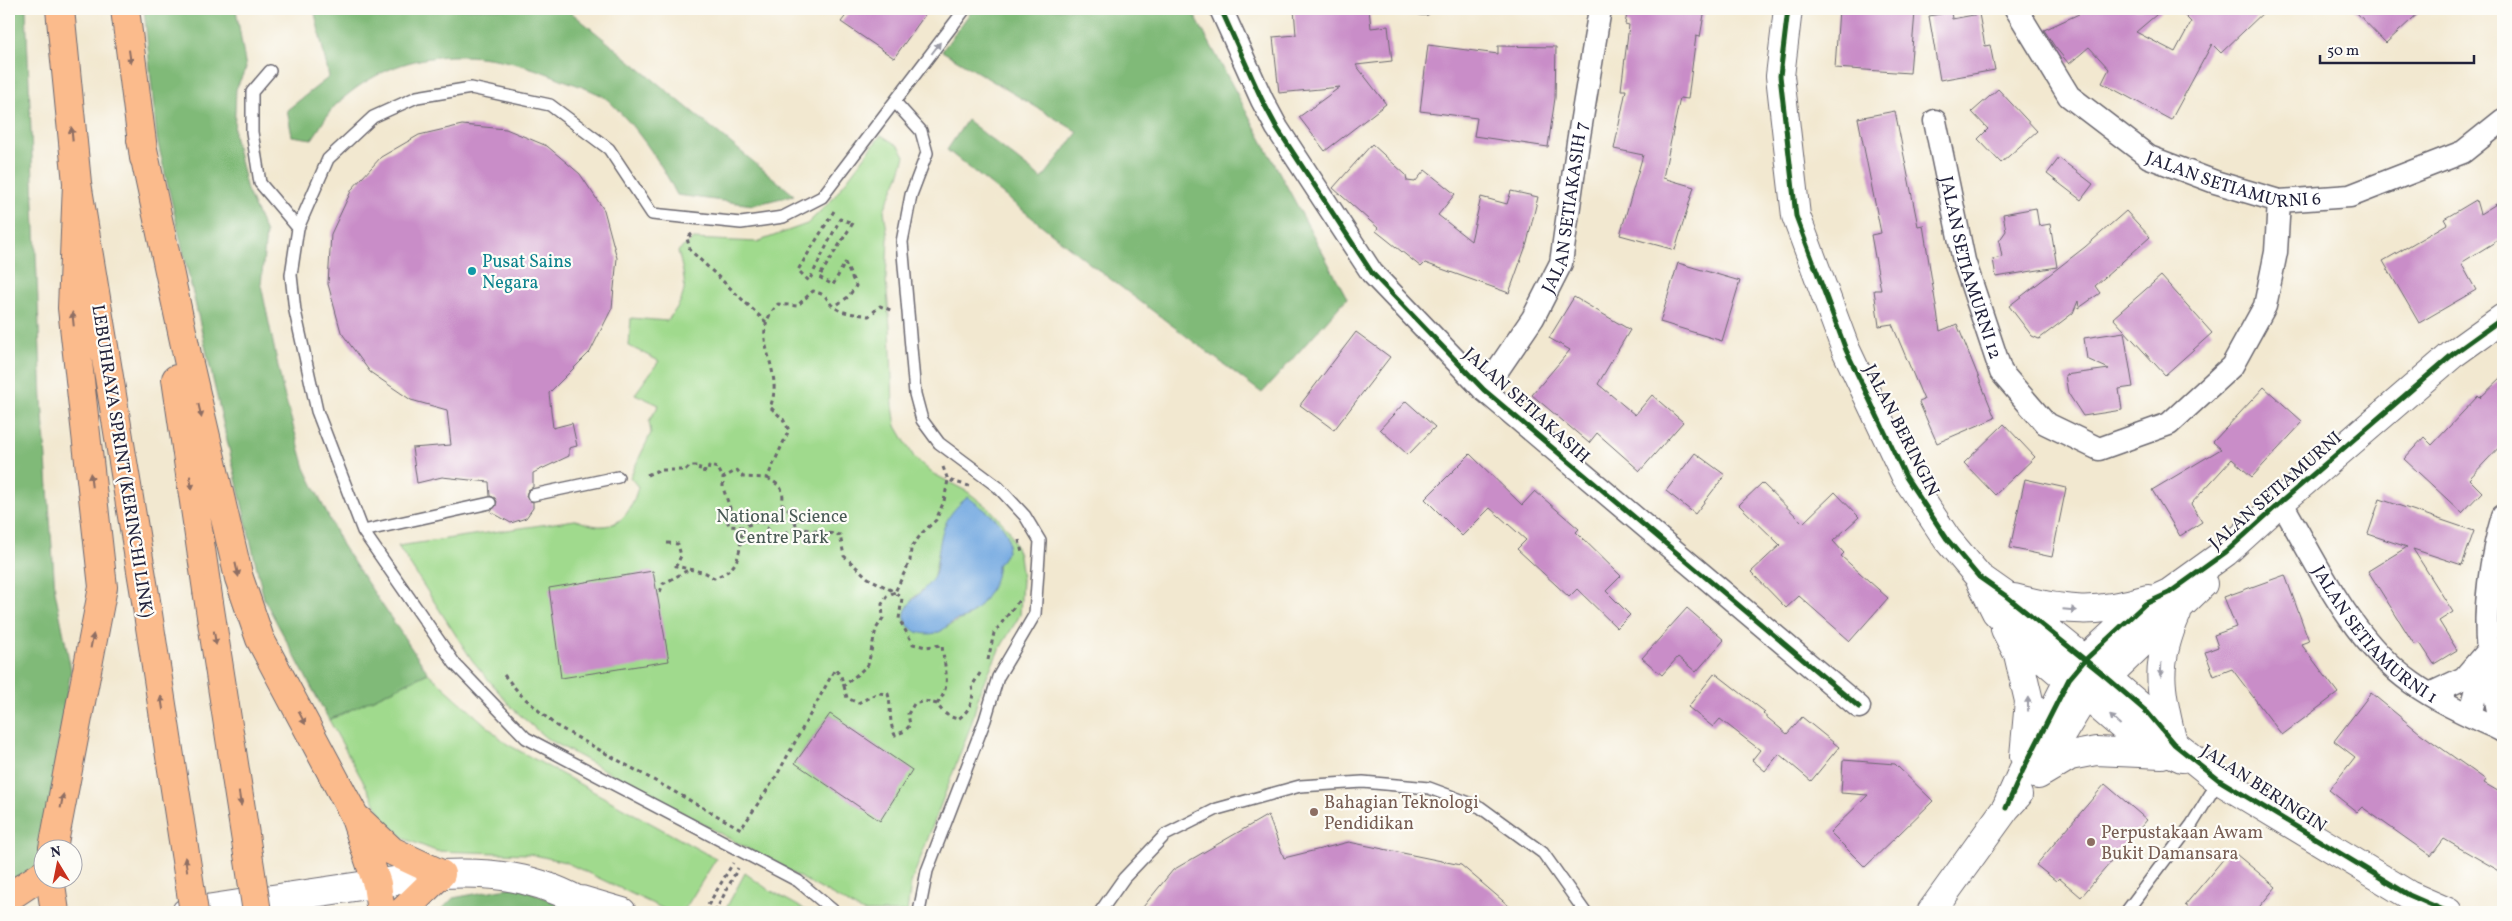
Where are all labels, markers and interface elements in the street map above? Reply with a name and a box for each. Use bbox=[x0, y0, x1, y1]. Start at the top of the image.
scale bar bbox=[2320, 32, 2473, 64]
text: 50 m bbox=[2327, 41, 2359, 62]
one-way arrow bbox=[930, 42, 941, 55]
one-way arrow bbox=[126, 50, 134, 66]
street label: JALAN SETIAKASIH 7 bbox=[1537, 120, 1595, 298]
one-way arrow bbox=[68, 126, 76, 142]
street label: JALAN SETIAMURNI 6 bbox=[2142, 146, 2322, 215]
street label: JALAN SETIAMURNI 12 bbox=[1933, 174, 2007, 363]
place label: Pusat Sains Negara bbox=[482, 250, 572, 296]
marker: Pusat Sains Negara bbox=[466, 265, 478, 277]
street label: LEBUHRAYA SPRINT (KERINCHI LINK) bbox=[84, 303, 159, 620]
one-way arrow bbox=[69, 310, 77, 326]
street label: JALAN SETIAKASIH bbox=[1457, 342, 1595, 470]
street label: JALAN BERINGIN bbox=[1857, 360, 1945, 501]
one-way arrow bbox=[196, 404, 204, 419]
street label: JALAN SETIAMURNI bbox=[2204, 426, 2348, 556]
one-way arrow bbox=[87, 472, 95, 488]
one-way arrow bbox=[188, 475, 196, 491]
park label: National Science Centre Park bbox=[716, 505, 848, 551]
street label: JALAN SETIAMURNI 1 bbox=[2305, 561, 2441, 710]
one-way arrow bbox=[233, 562, 241, 577]
one-way arrow bbox=[2062, 606, 2078, 614]
one-way arrow bbox=[211, 631, 219, 647]
one-way arrow bbox=[89, 633, 97, 649]
one-way arrow bbox=[2156, 663, 2164, 679]
one-way arrow bbox=[158, 695, 166, 711]
one-way arrow bbox=[2024, 696, 2032, 712]
one-way arrow bbox=[298, 711, 307, 725]
one-way arrow bbox=[2109, 714, 2122, 725]
street label: JALAN BERINGIN bbox=[2195, 739, 2331, 839]
one-way arrow bbox=[236, 791, 244, 807]
place label: Bahagian Teknologi Pendidikan bbox=[1324, 791, 1479, 837]
one-way arrow bbox=[58, 793, 66, 808]
marker: Bahagian Teknologi Pendidikan bbox=[1308, 806, 1320, 818]
place label: Perpustakaan Awam Bukit Damansara bbox=[2101, 821, 2263, 867]
marker: Perpustakaan Awam Bukit Damansara bbox=[2085, 836, 2097, 848]
north arrow bbox=[32, 838, 82, 888]
text: N bbox=[49, 842, 63, 863]
one-way arrow bbox=[182, 856, 190, 872]

